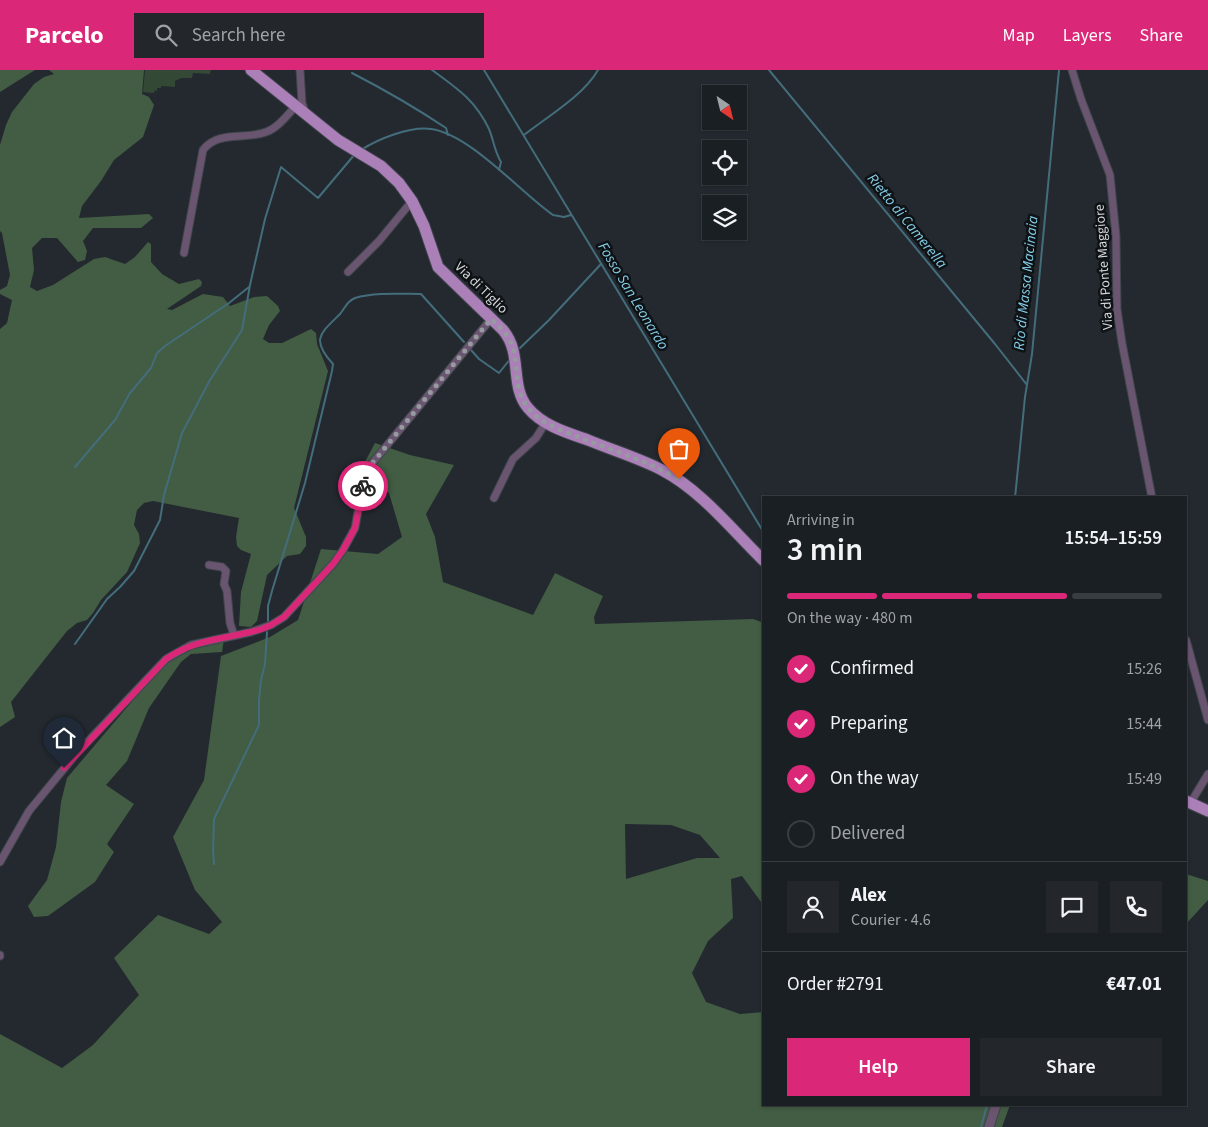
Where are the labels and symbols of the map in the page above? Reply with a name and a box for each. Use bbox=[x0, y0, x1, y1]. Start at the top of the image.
north arrow bbox=[702, 85, 748, 130]
water label: Rietto di Camerella bbox=[862, 169, 952, 273]
street label: Via di Ponte Maggiore bbox=[1090, 204, 1118, 330]
water label: Rio di Massa Macinaia bbox=[1008, 215, 1044, 351]
water label: Fosso San Leonardo bbox=[593, 238, 674, 354]
street label: Via di Tiglio bbox=[450, 257, 512, 319]
pin bbox=[658, 428, 700, 479]
courier bbox=[338, 461, 388, 511]
pin bbox=[43, 717, 85, 768]

